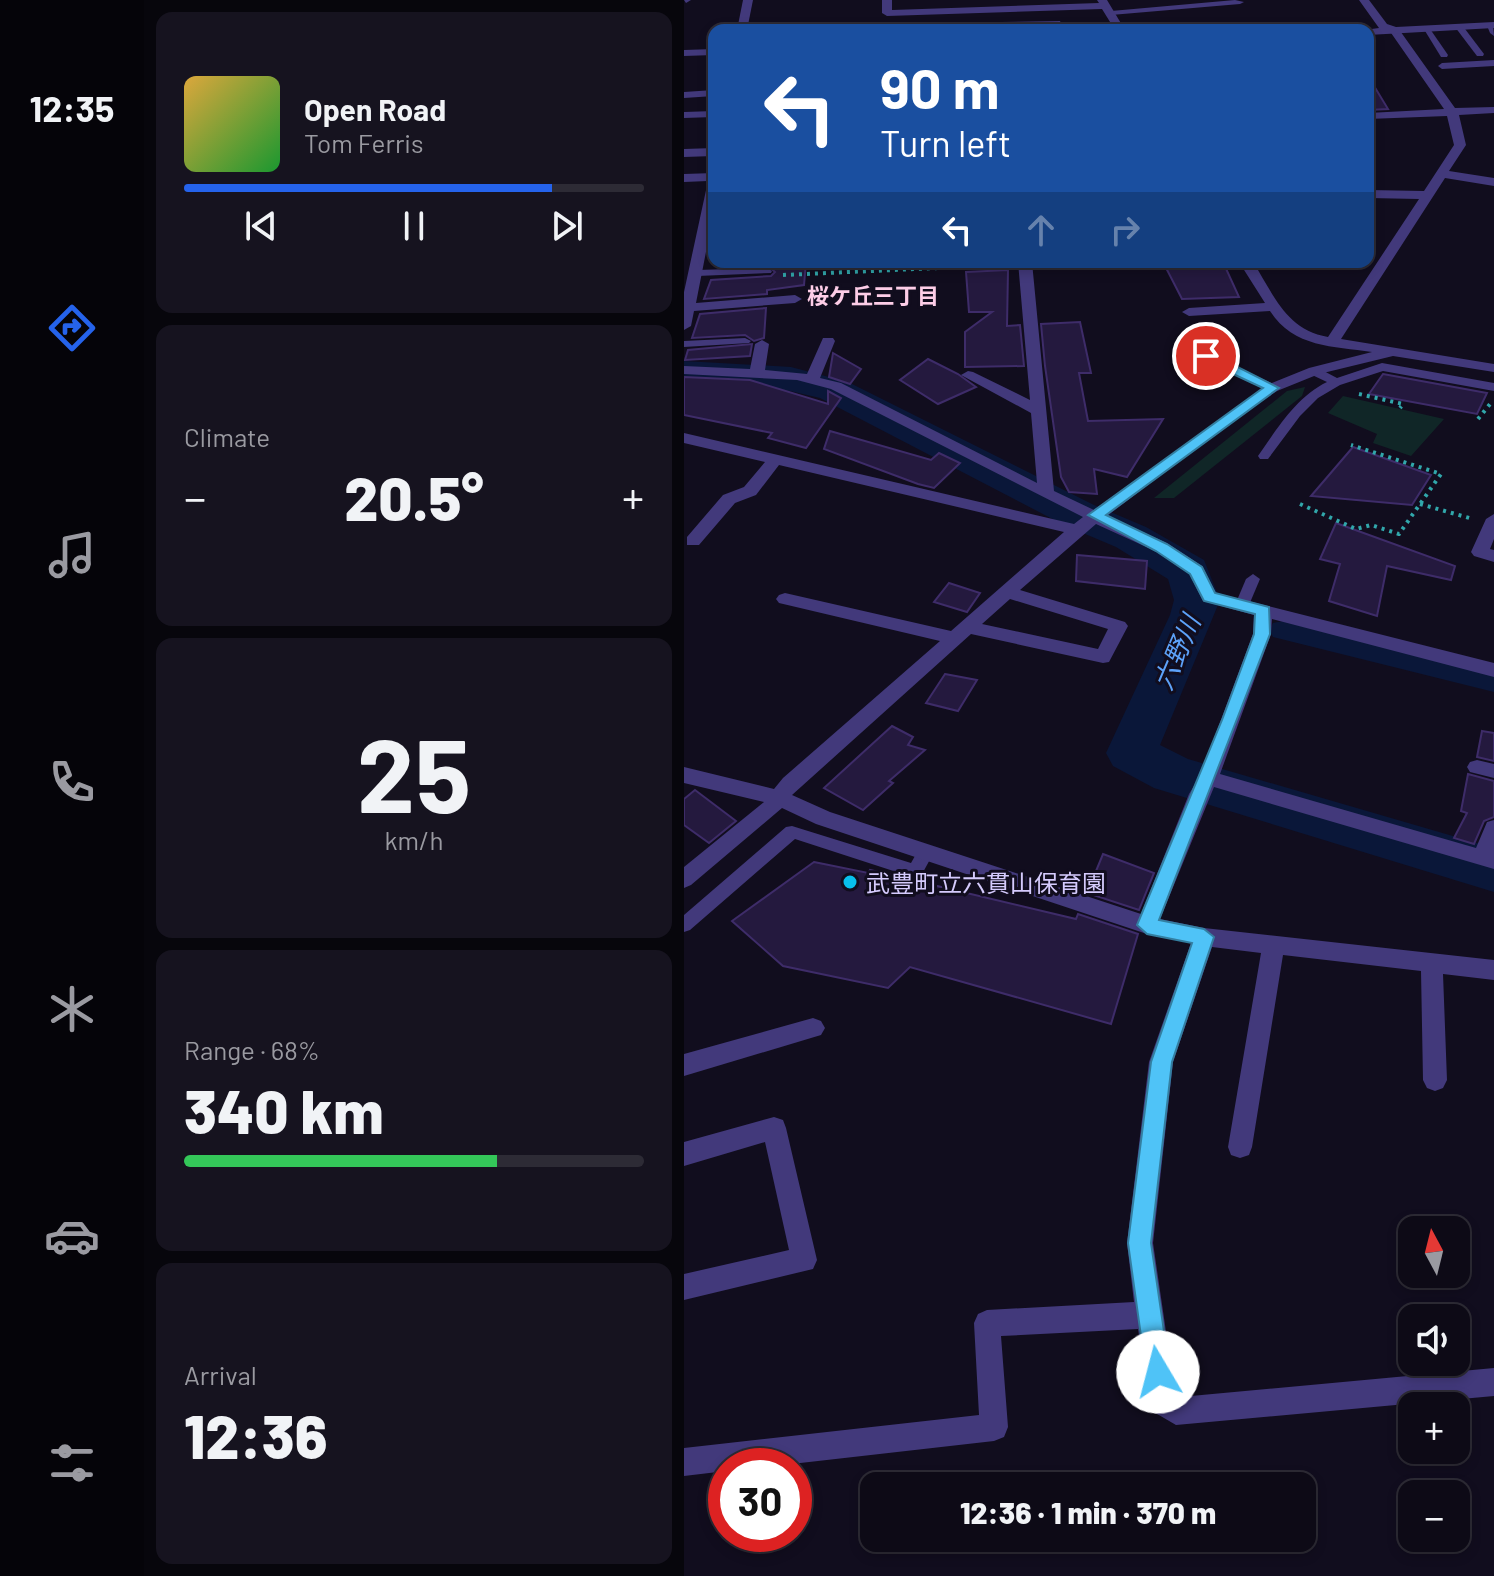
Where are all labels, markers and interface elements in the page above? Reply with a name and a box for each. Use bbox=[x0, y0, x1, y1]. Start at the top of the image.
text: 90 m bbox=[880, 53, 1000, 120]
icon: left bbox=[748, 56, 852, 160]
text: 12:35 bbox=[30, 86, 114, 129]
text: Open Road bbox=[304, 91, 446, 127]
text: Turn left bbox=[880, 121, 1011, 164]
text: Tom Ferris bbox=[304, 127, 424, 158]
icon: previous bbox=[239, 204, 283, 248]
icon: pause bbox=[392, 204, 436, 248]
icon: next bbox=[545, 204, 589, 248]
icon: left bbox=[935, 208, 979, 252]
icon: ahead bbox=[1019, 208, 1063, 252]
icon: right bbox=[1103, 208, 1147, 252]
district label: 桜ケ丘三丁目 bbox=[807, 282, 939, 308]
icon: directions bbox=[44, 300, 100, 356]
pin bbox=[1172, 322, 1240, 390]
icon: arrive bbox=[1184, 334, 1228, 378]
text: Climate bbox=[184, 421, 270, 452]
text: 20.5° bbox=[344, 461, 484, 533]
text: − bbox=[184, 470, 206, 523]
text: + bbox=[622, 470, 644, 523]
icon: music bbox=[44, 527, 100, 583]
water label: 六野川 bbox=[1146, 607, 1207, 694]
text: 25 bbox=[357, 709, 471, 834]
icon: phone bbox=[44, 754, 100, 810]
text: km/h bbox=[385, 824, 443, 855]
place label: 武豊町立六貫山保育園 bbox=[866, 868, 1106, 897]
marker: 武豊町立六貫山保育園 bbox=[841, 873, 859, 891]
icon: climate bbox=[44, 981, 100, 1037]
text: Range · 68% bbox=[184, 1034, 320, 1065]
text: 340 km bbox=[184, 1074, 384, 1146]
icon: car bbox=[44, 1208, 100, 1264]
north arrow bbox=[1398, 1216, 1470, 1288]
map controls bbox=[1398, 1216, 1470, 1552]
button: sound bbox=[1398, 1304, 1470, 1376]
position arrow bbox=[1116, 1330, 1200, 1414]
text: Arrival bbox=[184, 1359, 257, 1390]
button: + bbox=[1398, 1392, 1470, 1464]
text: 12:36 bbox=[184, 1399, 327, 1471]
icon: filters bbox=[44, 1435, 100, 1491]
speed limit sign: 30 bbox=[708, 1448, 812, 1552]
button: − bbox=[1398, 1480, 1470, 1552]
text: 12:36 · 1 min · 370 m bbox=[960, 1494, 1216, 1530]

